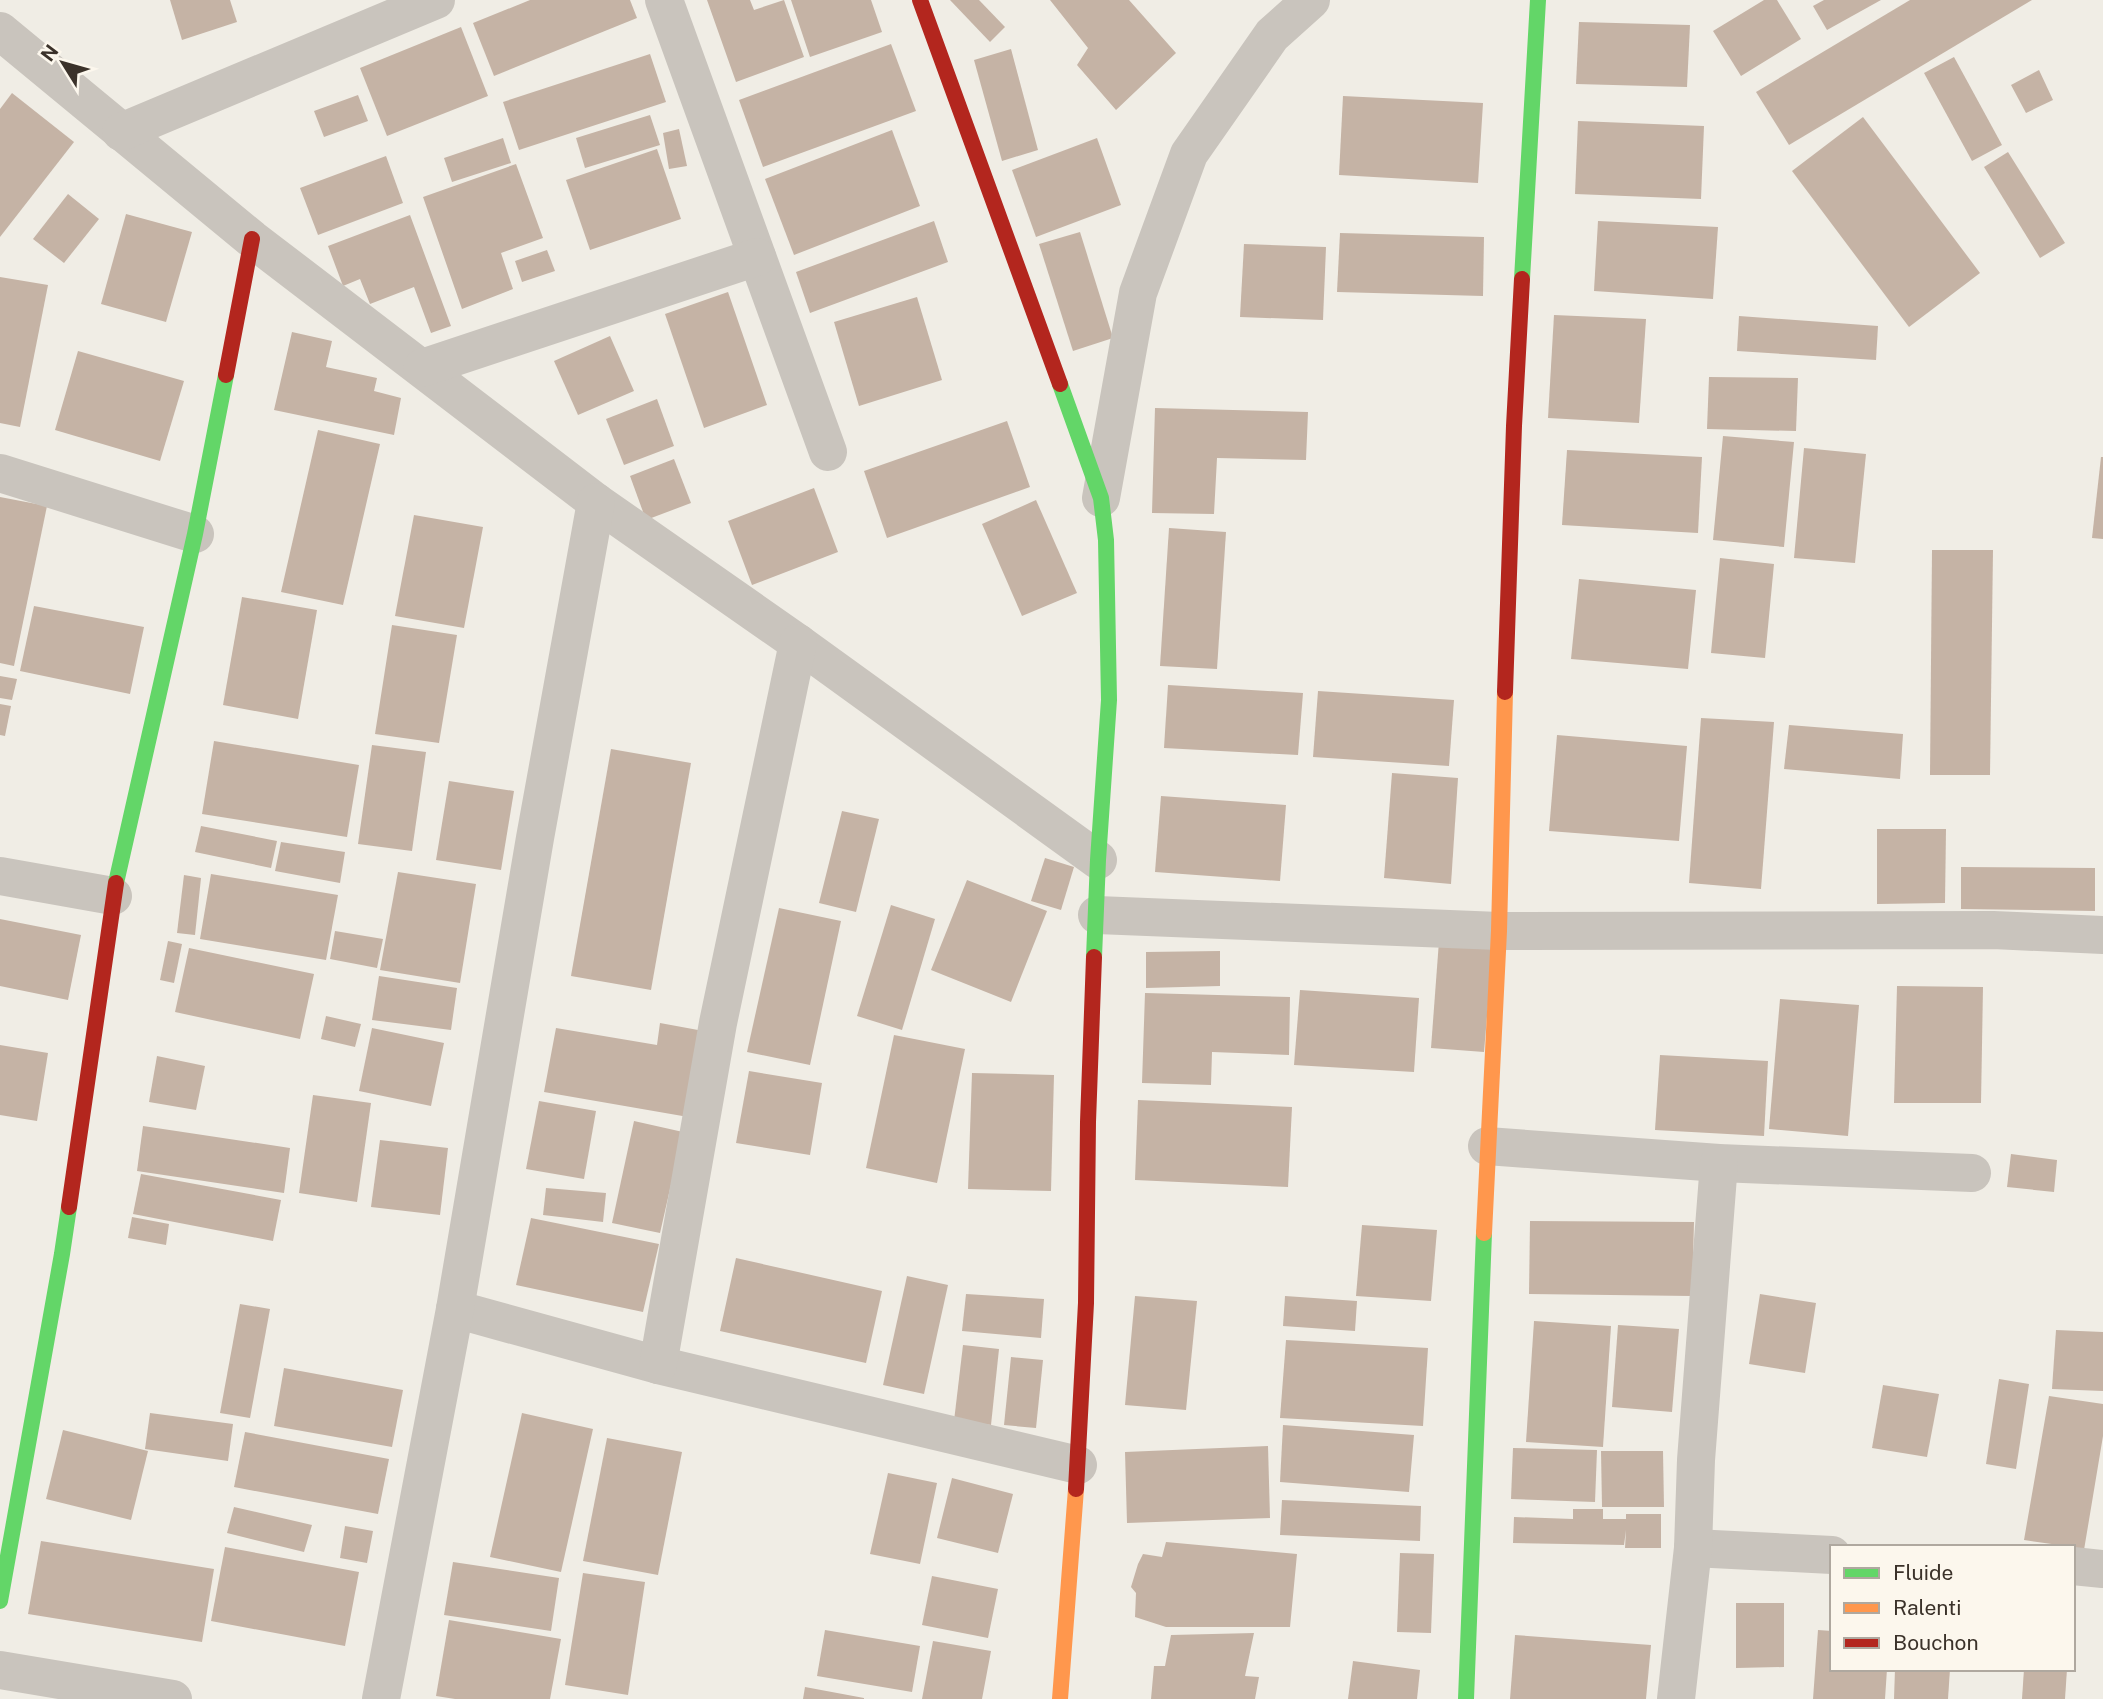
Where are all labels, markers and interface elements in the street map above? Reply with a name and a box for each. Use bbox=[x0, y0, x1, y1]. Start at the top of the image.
north arrow bbox=[28, 28, 98, 98]
text: N bbox=[36, 40, 63, 65]
legend bbox=[1830, 1545, 2075, 1671]
text: Fluide bbox=[1893, 1560, 1953, 1585]
text: Ralenti bbox=[1893, 1595, 1961, 1620]
text: Bouchon bbox=[1893, 1630, 1979, 1655]

